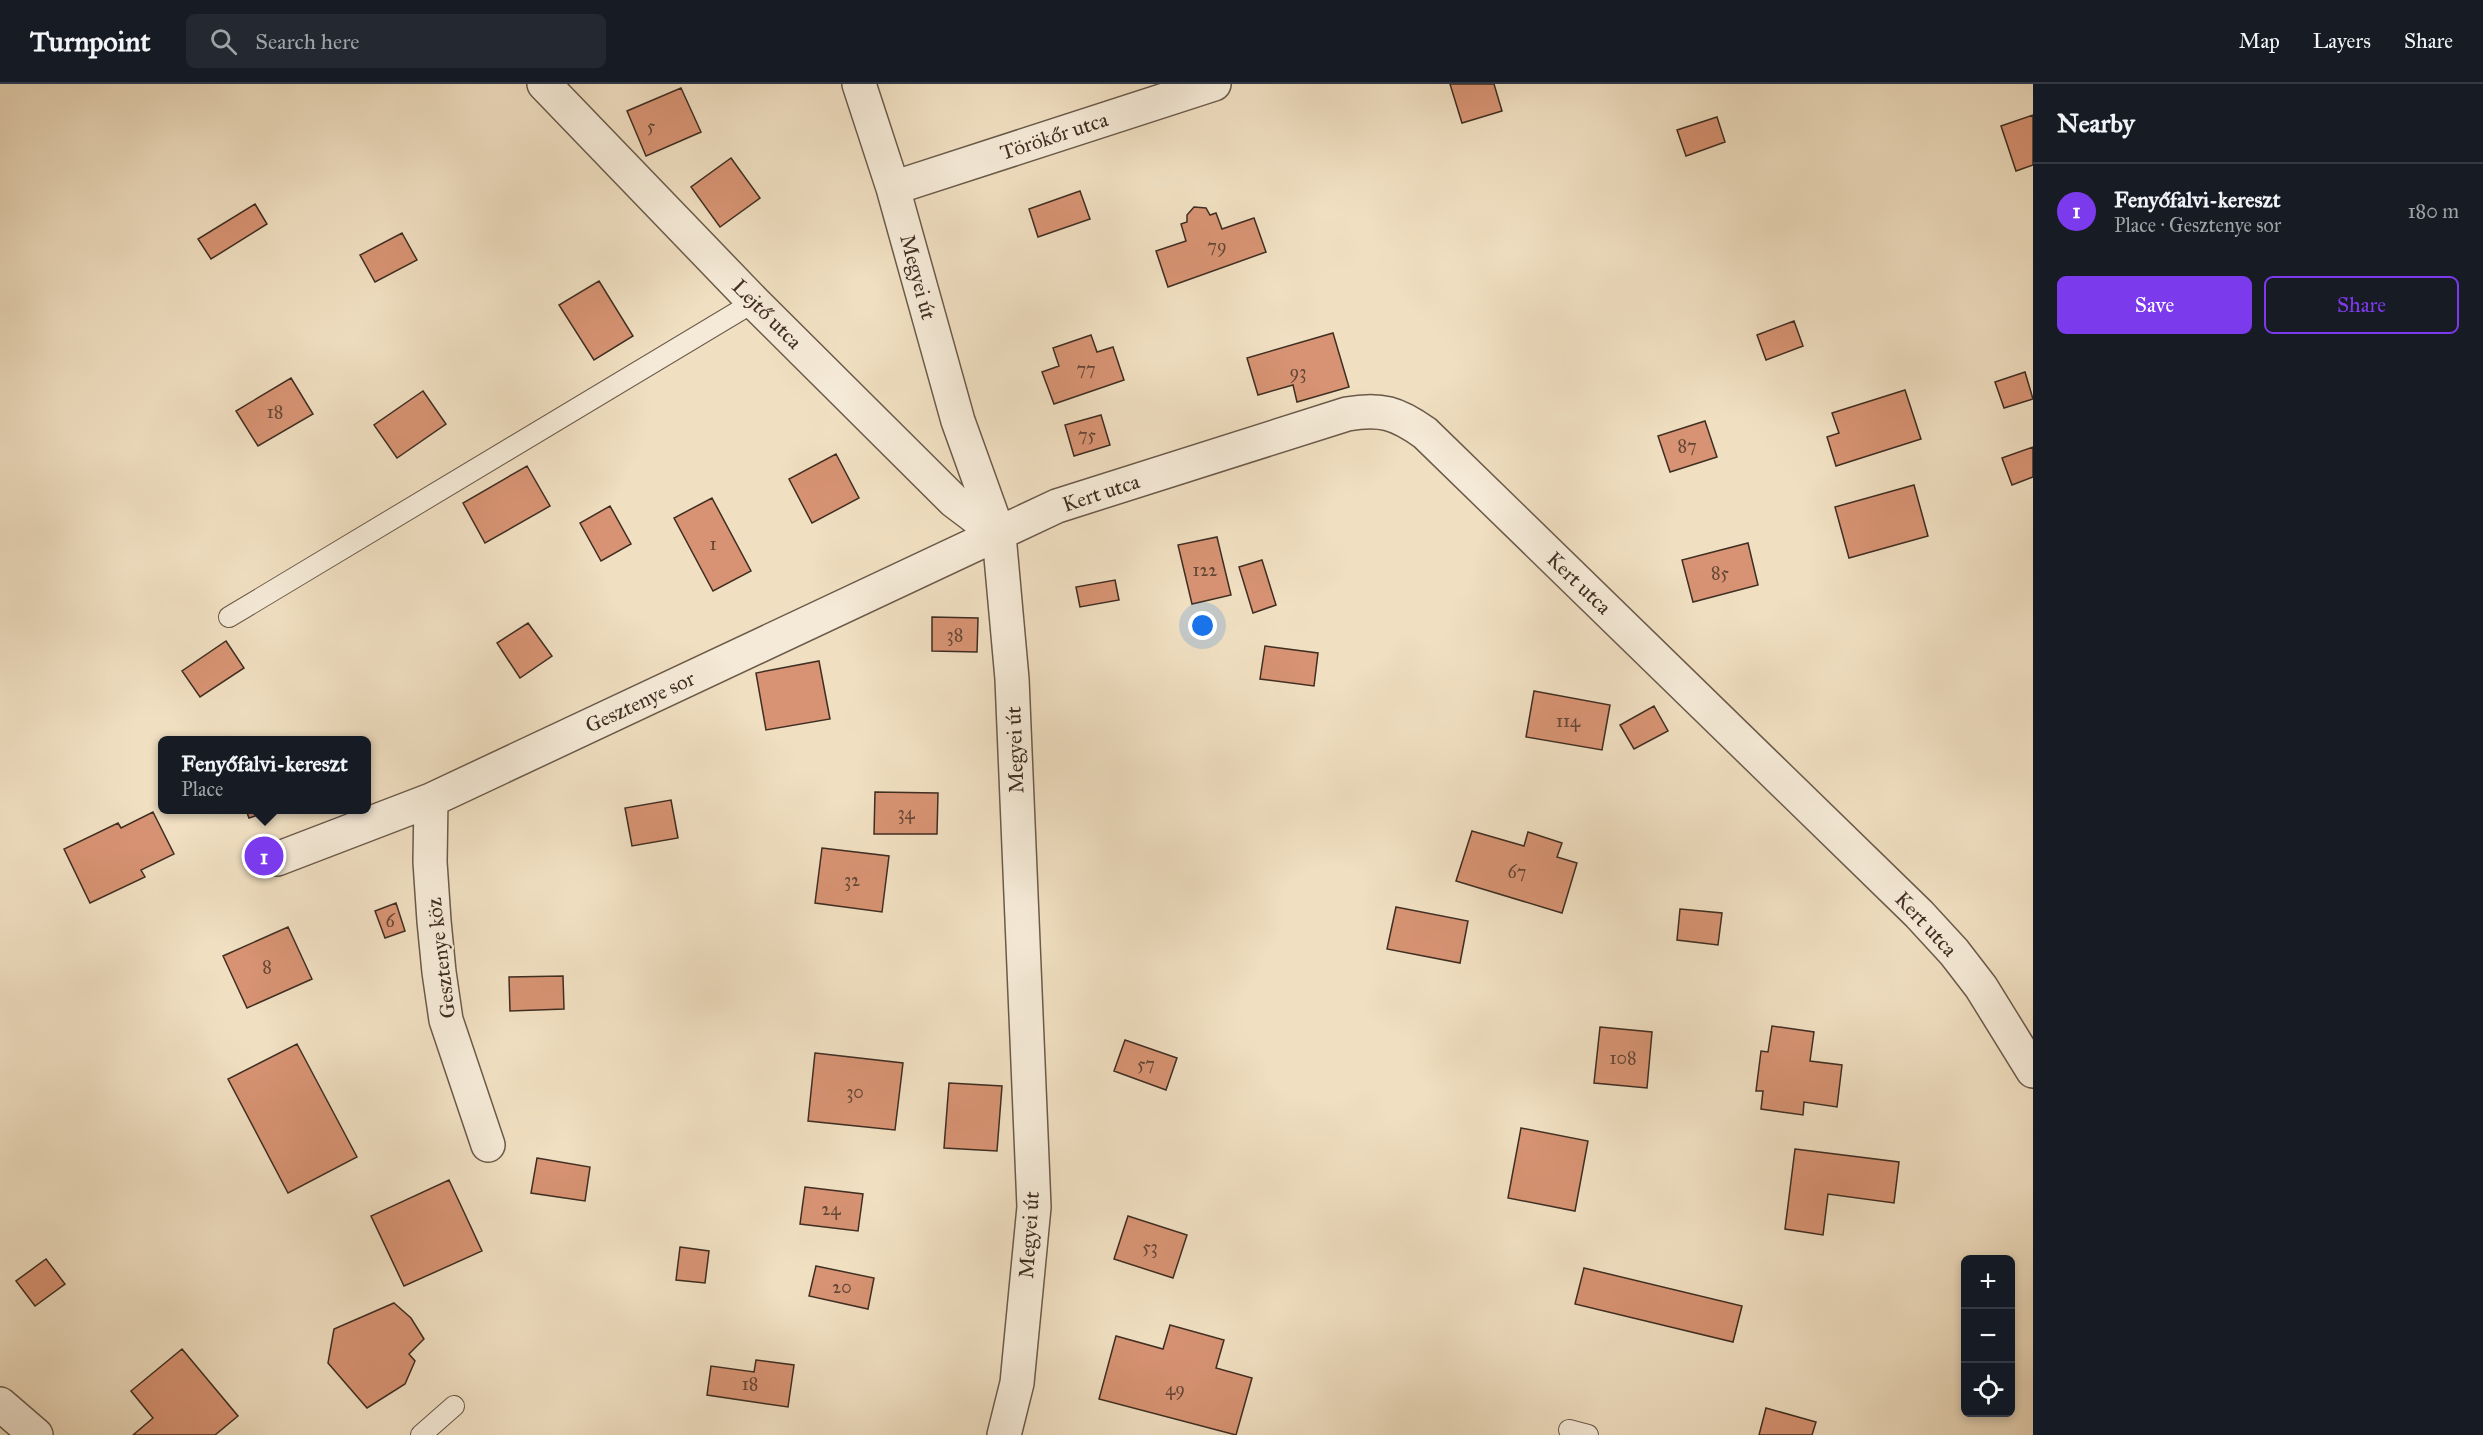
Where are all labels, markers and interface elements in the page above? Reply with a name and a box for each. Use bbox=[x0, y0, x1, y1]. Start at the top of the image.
search box bbox=[186, 14, 606, 68]
text: Turnpoint bbox=[30, 24, 150, 59]
icon: search bbox=[207, 25, 240, 58]
text: Search here bbox=[255, 28, 359, 55]
text: Map bbox=[2239, 28, 2280, 54]
text: Layers bbox=[2313, 28, 2371, 54]
text: Share bbox=[2404, 28, 2453, 54]
street label: Törökőr utca bbox=[997, 106, 1111, 166]
text: Nearby bbox=[2057, 107, 2135, 139]
house number: 5 bbox=[647, 115, 656, 137]
text: Fenyőfalvi-kereszt bbox=[2114, 186, 2280, 213]
text: 1 bbox=[2073, 199, 2080, 223]
text: 180 m bbox=[2408, 199, 2459, 223]
text: Place · Gesztenye sor bbox=[2114, 213, 2281, 237]
street label: Megyei út bbox=[894, 231, 942, 323]
house number: 79 bbox=[1207, 235, 1227, 257]
street label: Lejtő utca bbox=[727, 274, 808, 355]
button: Save bbox=[2057, 276, 2252, 334]
button: Share bbox=[2264, 276, 2459, 334]
house number: 77 bbox=[1076, 358, 1096, 380]
house number: 93 bbox=[1290, 361, 1306, 383]
house number: 18 bbox=[267, 401, 283, 423]
house number: 75 bbox=[1078, 424, 1097, 446]
house number: 87 bbox=[1677, 435, 1697, 457]
street label: Kert utca bbox=[1059, 468, 1143, 518]
house number: 1 bbox=[709, 533, 717, 555]
street label: Kert utca bbox=[1541, 546, 1617, 620]
house number: 122 bbox=[1193, 559, 1218, 581]
house number: 85 bbox=[1711, 562, 1730, 584]
your location bbox=[1188, 611, 1217, 640]
house number: 38 bbox=[947, 624, 963, 646]
street label: Gesztenye sor bbox=[581, 665, 699, 739]
street label: Megyei út bbox=[1000, 705, 1030, 794]
house number: 114 bbox=[1556, 710, 1581, 732]
popup bbox=[158, 736, 371, 814]
text: Fenyőfalvi-kereszt bbox=[181, 750, 348, 777]
text: Place bbox=[181, 777, 223, 801]
house number: 34 bbox=[897, 802, 916, 824]
pin: 1 bbox=[244, 834, 284, 878]
house number: 67 bbox=[1508, 861, 1526, 883]
house number: 32 bbox=[844, 869, 860, 891]
street label: Kert utca bbox=[1889, 886, 1963, 962]
street label: Gesztenye köz bbox=[421, 896, 461, 1020]
house number: 6 bbox=[385, 910, 395, 932]
house number: 8 bbox=[262, 956, 272, 978]
house number: 108 bbox=[1609, 1047, 1637, 1069]
house number: 57 bbox=[1137, 1053, 1155, 1075]
house number: 30 bbox=[846, 1081, 864, 1103]
street label: Megyei út bbox=[1013, 1190, 1045, 1279]
house number: 24 bbox=[822, 1198, 841, 1220]
house number: 53 bbox=[1142, 1236, 1158, 1258]
map controls bbox=[1961, 1255, 2015, 1417]
button: + bbox=[1961, 1255, 2015, 1309]
house number: 20 bbox=[832, 1276, 852, 1298]
button: − bbox=[1961, 1309, 2015, 1363]
button: locate bbox=[1961, 1363, 2015, 1417]
house number: 18 bbox=[742, 1373, 758, 1395]
house number: 49 bbox=[1165, 1378, 1185, 1400]

